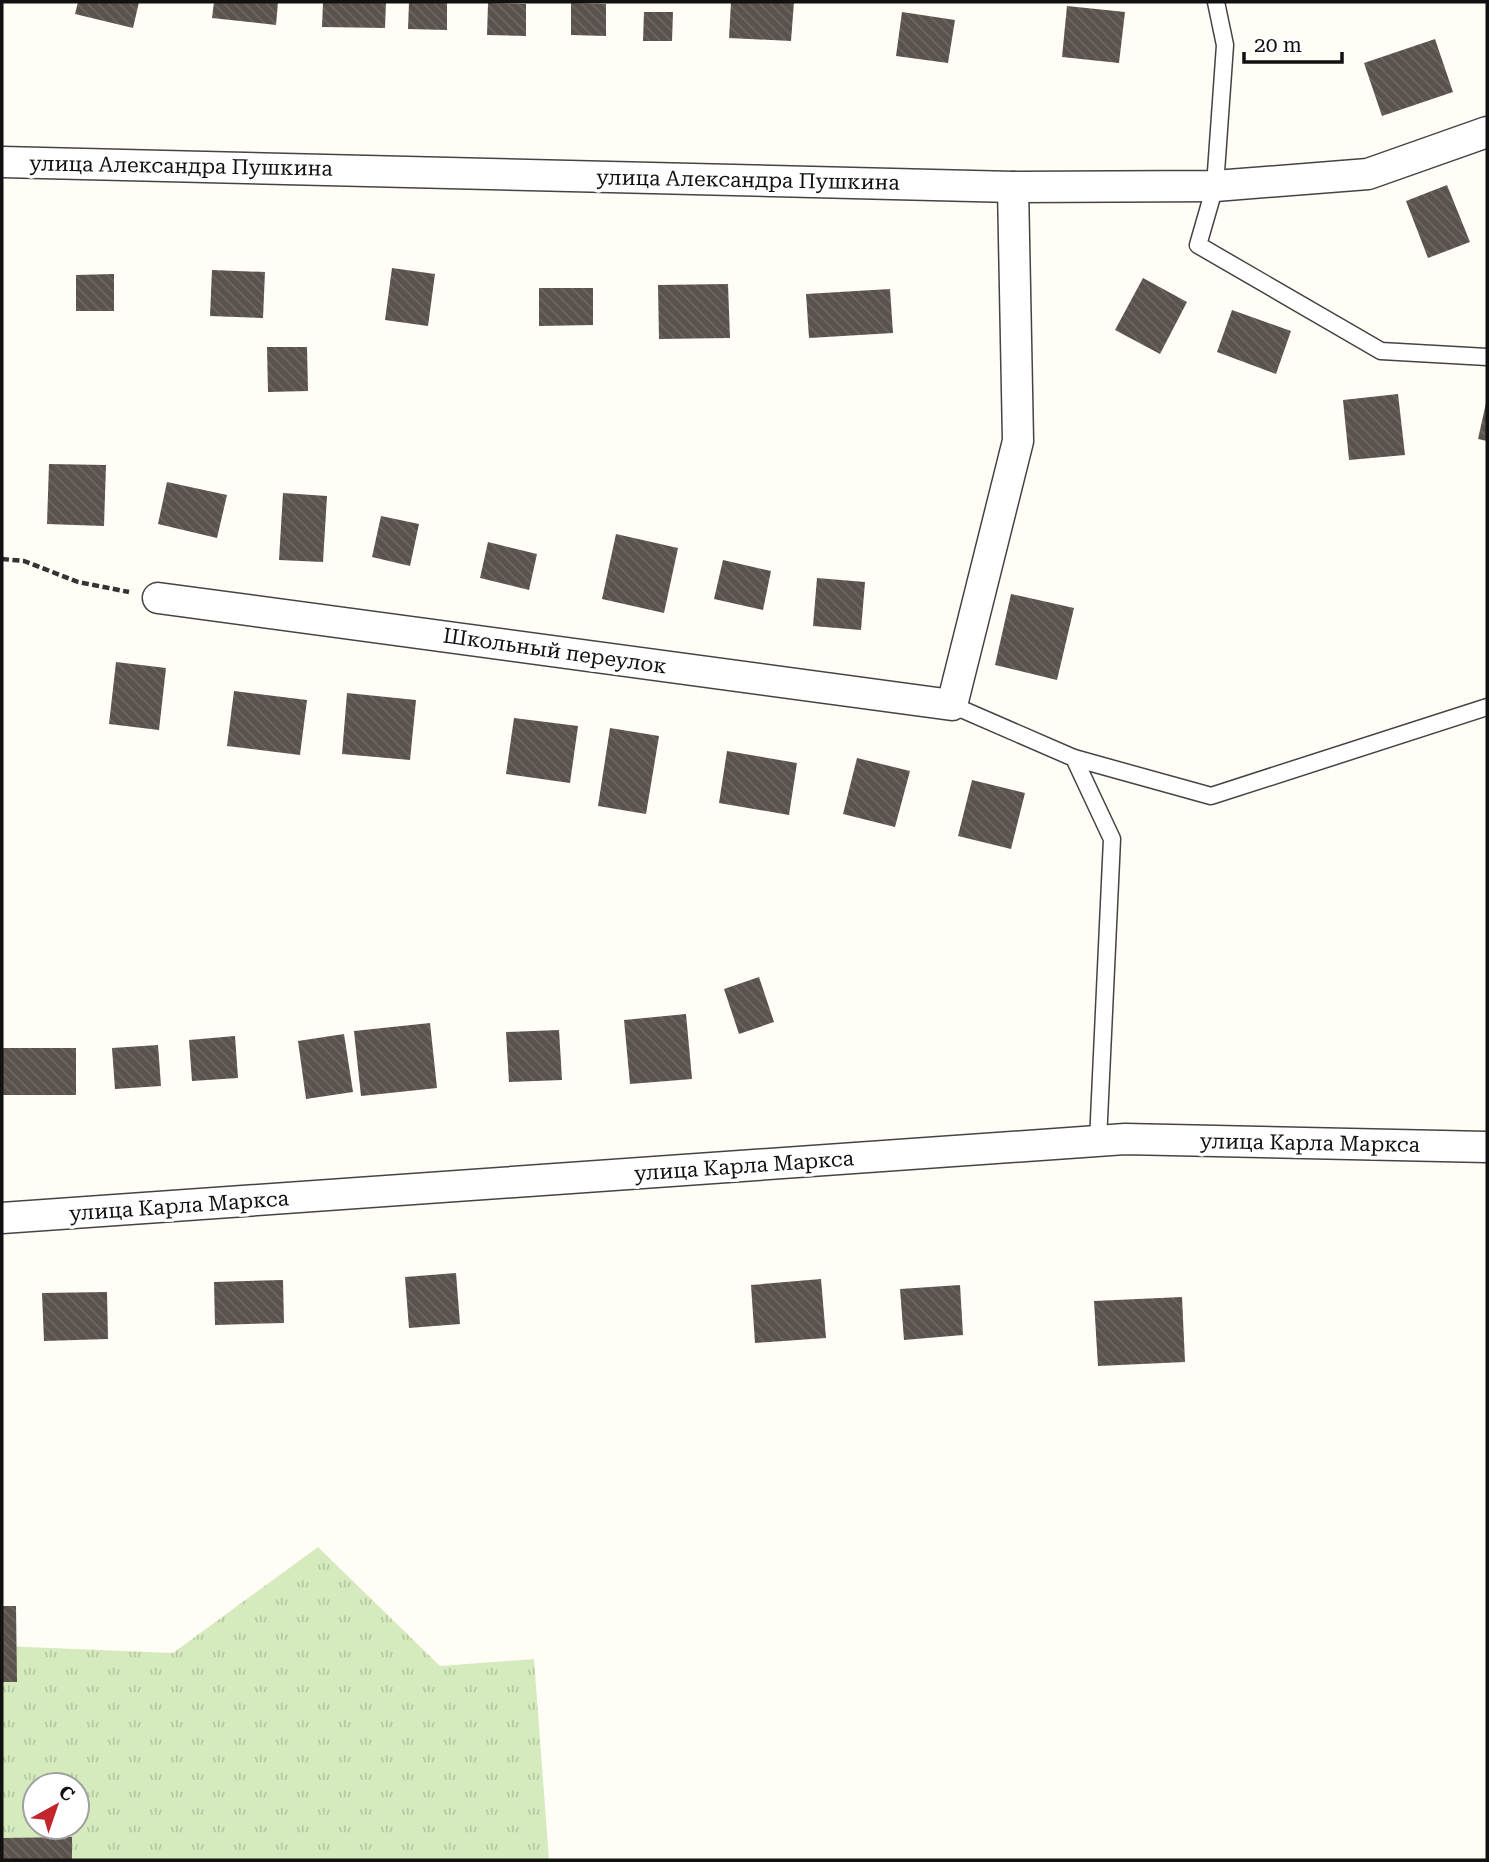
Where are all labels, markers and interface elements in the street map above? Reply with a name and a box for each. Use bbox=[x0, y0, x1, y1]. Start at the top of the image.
scale bar bbox=[1244, 21, 1342, 65]
text: 20 m bbox=[1254, 33, 1302, 57]
street label: улица Александра Пушкина bbox=[29, 151, 333, 181]
street label: улица Александра Пушкина bbox=[596, 165, 900, 195]
street label: Школьный переулок bbox=[442, 623, 668, 679]
street label: улица Карла Маркса bbox=[1200, 1129, 1421, 1157]
street label: улица Карла Маркса bbox=[633, 1146, 855, 1186]
street label: улица Карла Маркса bbox=[68, 1186, 290, 1226]
north arrow bbox=[21, 1771, 91, 1841]
text: С bbox=[54, 1780, 79, 1806]

